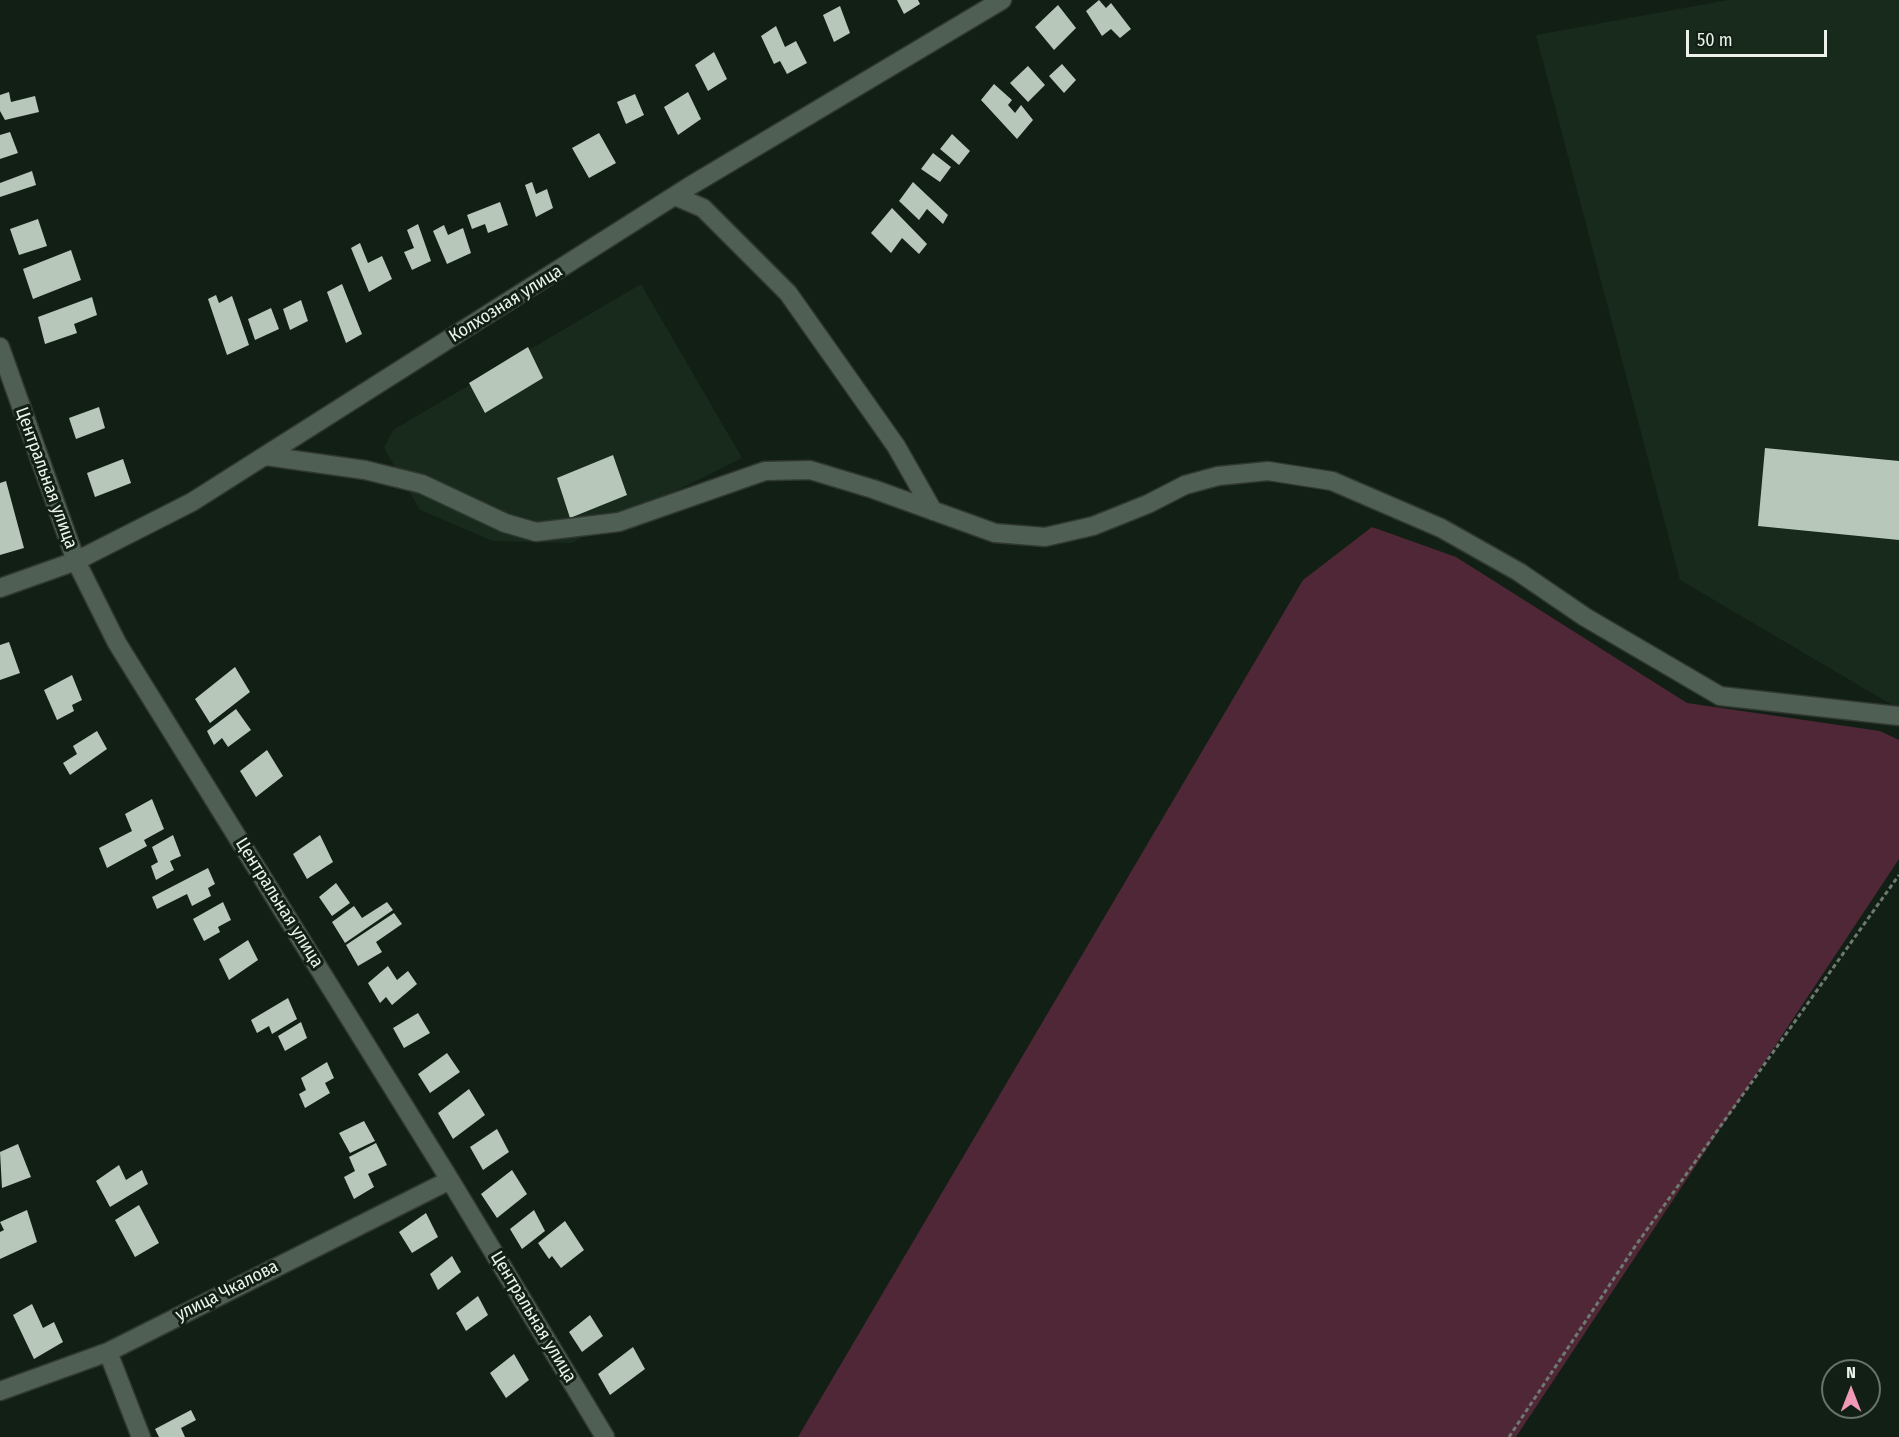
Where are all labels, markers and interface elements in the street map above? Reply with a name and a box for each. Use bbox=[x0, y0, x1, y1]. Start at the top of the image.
scale bar bbox=[1689, 18, 1830, 56]
text: 50 m bbox=[1697, 29, 1733, 51]
street label: Колхозная улица bbox=[445, 261, 567, 347]
street label: Центральная улица bbox=[10, 404, 82, 552]
street label: Центральная улица bbox=[230, 834, 328, 972]
street label: Центральная улица bbox=[485, 1248, 581, 1386]
street label: улица Чкалова bbox=[172, 1256, 282, 1326]
north arrow bbox=[1821, 1359, 1881, 1419]
text: N bbox=[1846, 1363, 1856, 1382]

